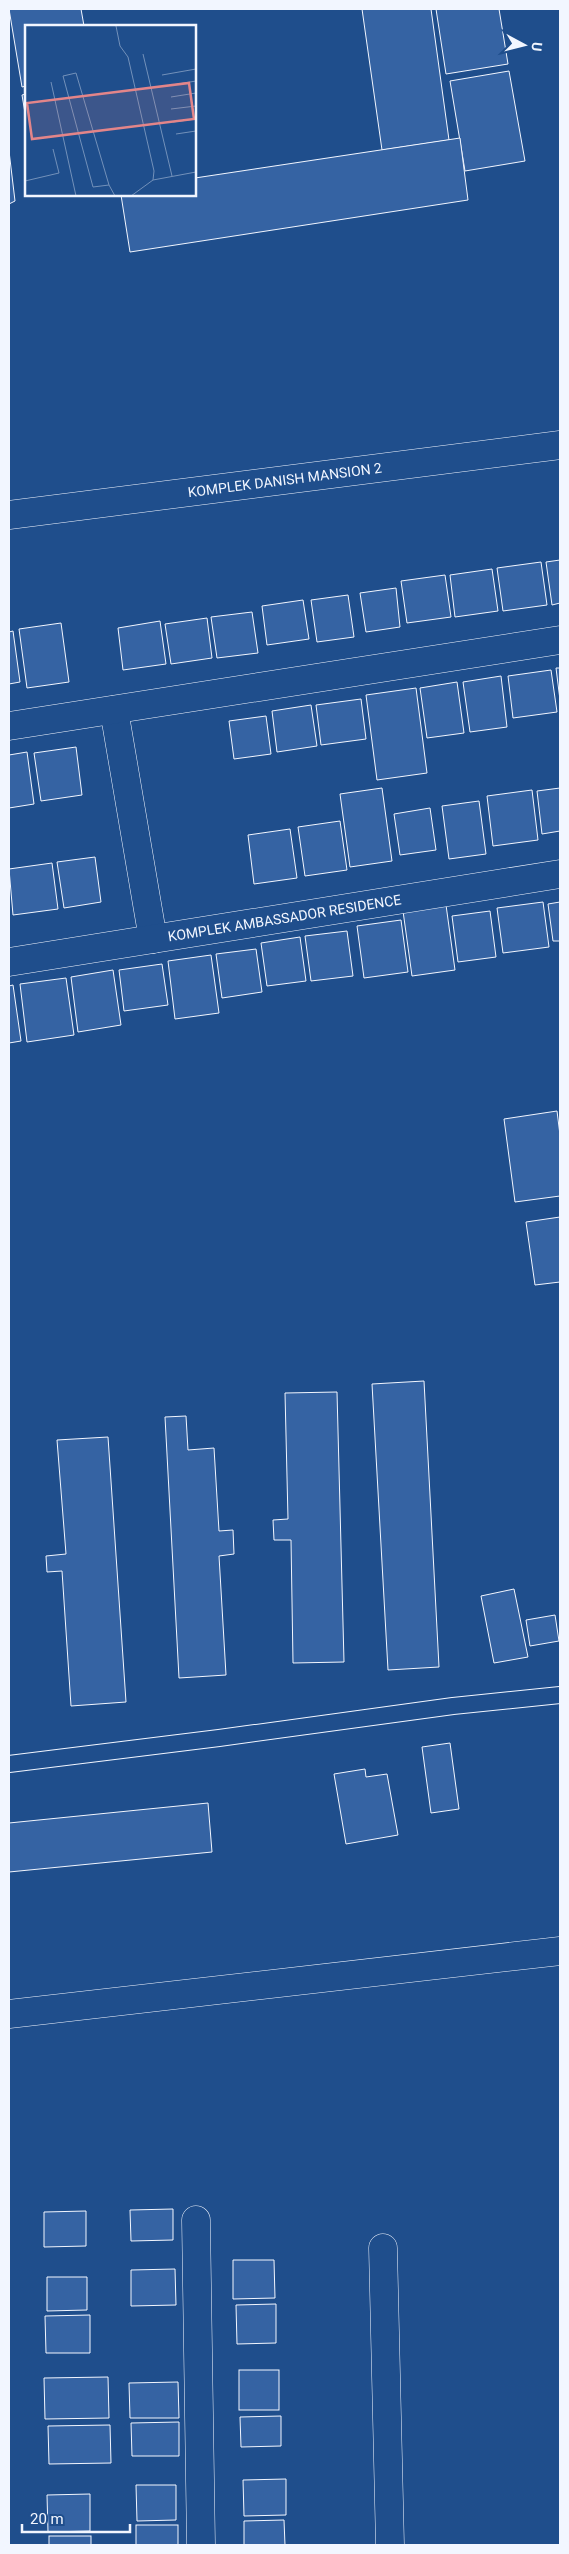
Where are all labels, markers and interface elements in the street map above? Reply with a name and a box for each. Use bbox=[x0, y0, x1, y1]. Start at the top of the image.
north arrow bbox=[499, 20, 549, 70]
inset map bbox=[25, 25, 196, 196]
text: U bbox=[528, 41, 545, 52]
street label: KOMPLEK DANISH MANSION 2 bbox=[187, 460, 383, 500]
street label: KOMPLEK AMBASSADOR RESIDENCE bbox=[167, 891, 402, 945]
scale bar bbox=[22, 2502, 130, 2534]
text: 20 m bbox=[30, 2510, 64, 2528]

